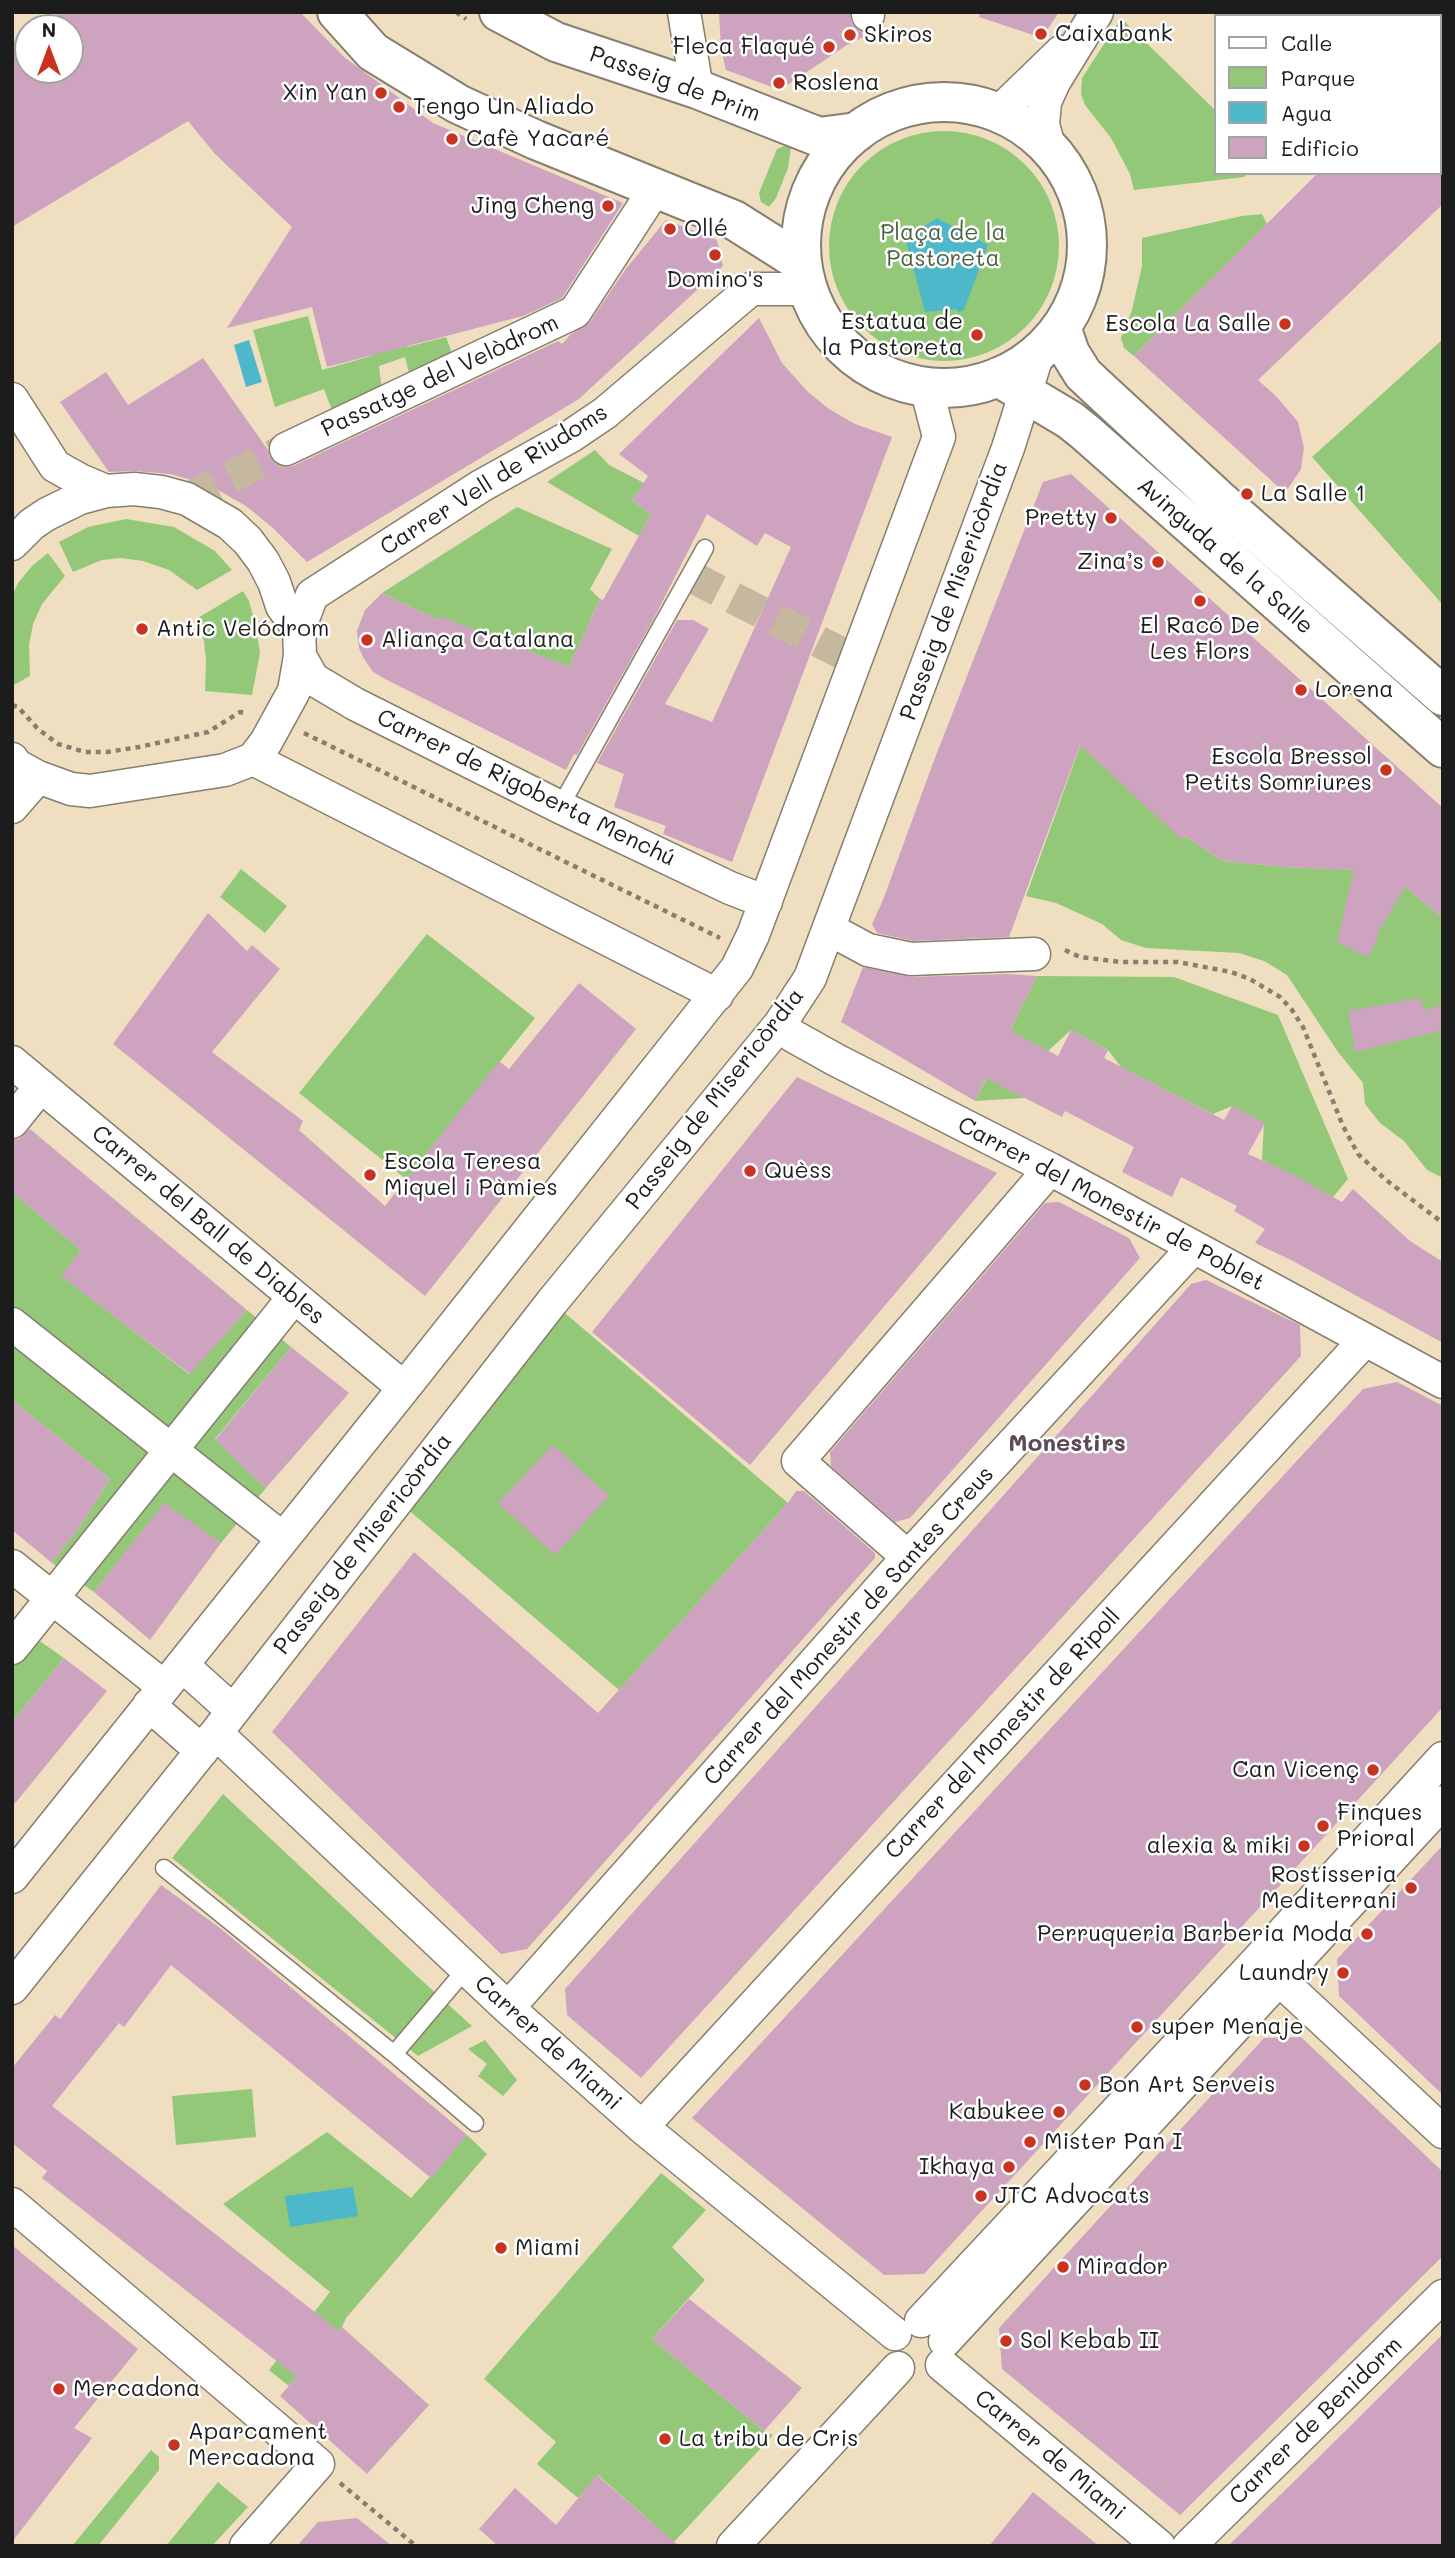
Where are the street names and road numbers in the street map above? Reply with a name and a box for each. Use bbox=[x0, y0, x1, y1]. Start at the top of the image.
street label: Passeig de Prim bbox=[586, 40, 764, 128]
street label: Passatge del Velòdrom bbox=[317, 309, 563, 443]
street label: Carrer Vell de Riudoms bbox=[375, 399, 613, 561]
street label: Passeig de Misericòrdia bbox=[894, 458, 1014, 724]
street label: Avinguda de la Salle bbox=[1131, 472, 1319, 640]
street label: Carrer de Rigoberta Menchú bbox=[372, 704, 680, 872]
street label: Passeig de Misericòrdia bbox=[620, 983, 810, 1215]
street label: Carrer del Monestir de Poblet bbox=[953, 1111, 1269, 1297]
street label: Carrer del Ball de Diables bbox=[86, 1119, 330, 1331]
street label: Passeig de Misericòrdia bbox=[268, 1428, 458, 1660]
street label: Carrer del Monestir de Santes Creus bbox=[698, 1461, 1000, 1791]
street label: Carrer del Monestir de Ripoll bbox=[880, 1603, 1126, 1865]
street label: Carrer de Miami bbox=[469, 1970, 627, 2116]
street label: Carrer de Benidorm bbox=[1224, 2331, 1408, 2511]
street label: Carrer de Miami bbox=[969, 2384, 1131, 2526]

